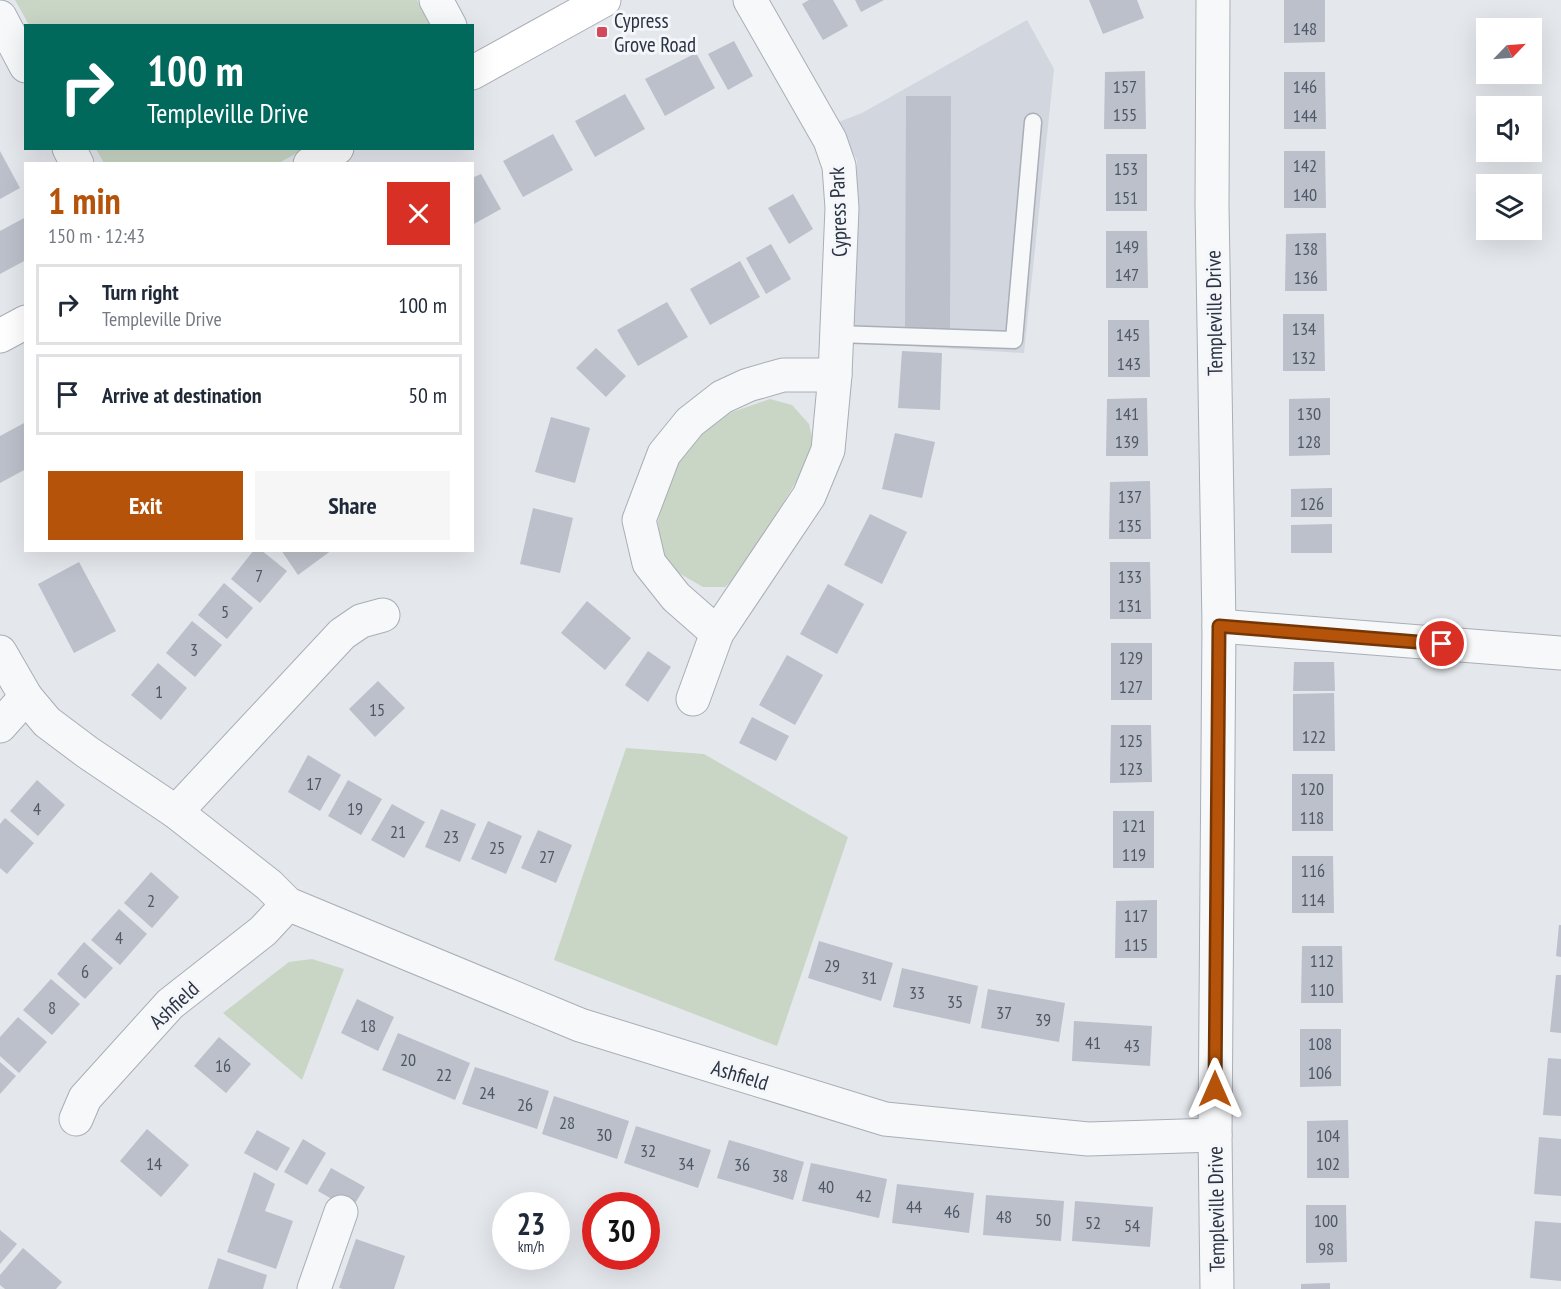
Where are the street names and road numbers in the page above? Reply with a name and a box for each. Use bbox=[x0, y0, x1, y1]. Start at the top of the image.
street label: Cypress Park bbox=[823, 166, 853, 258]
street label: Templeville Drive bbox=[1199, 250, 1229, 376]
street label: Ashfield bbox=[144, 975, 204, 1035]
street label: Ashfield bbox=[708, 1054, 772, 1096]
street label: Templeville Drive bbox=[1201, 1146, 1231, 1272]

